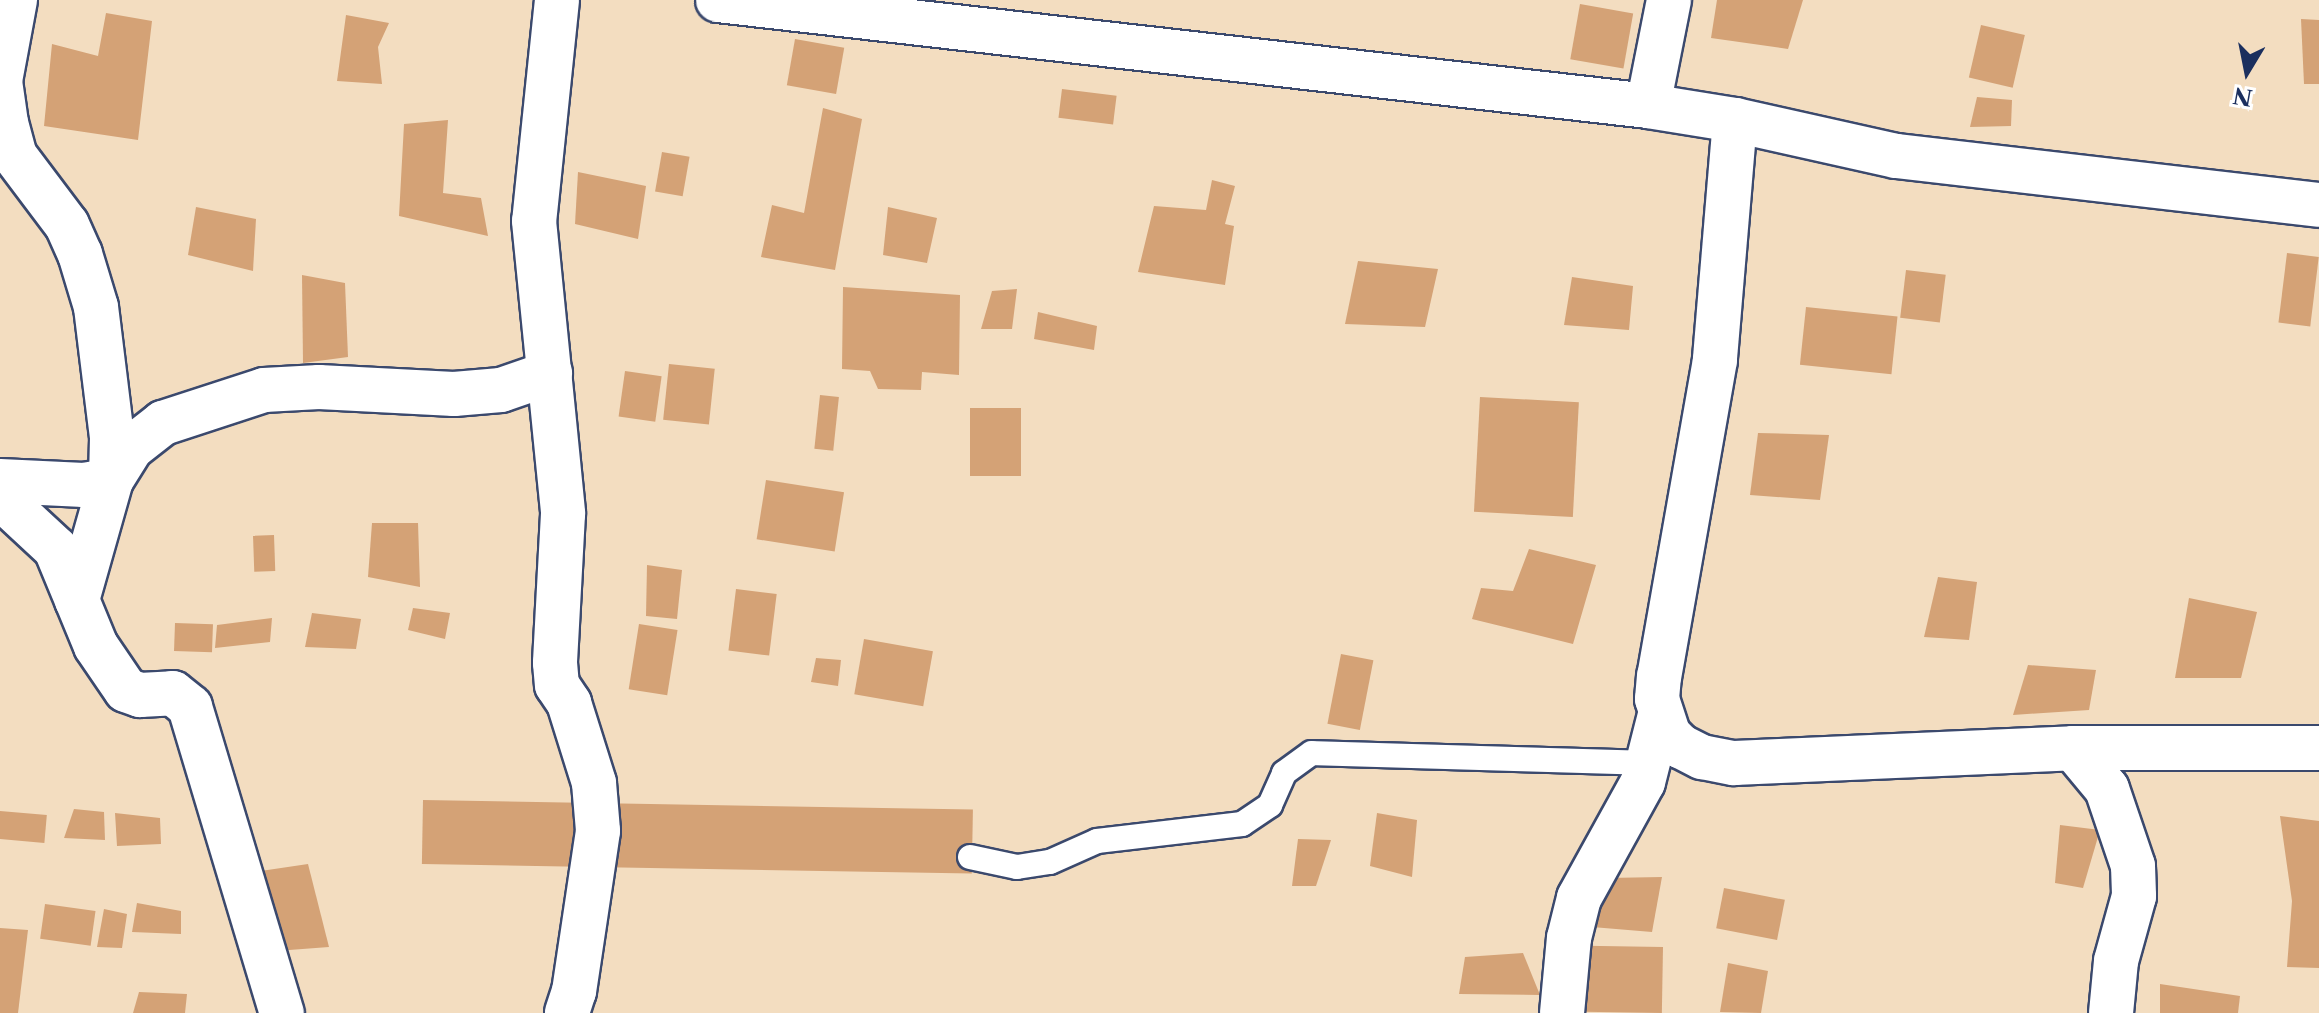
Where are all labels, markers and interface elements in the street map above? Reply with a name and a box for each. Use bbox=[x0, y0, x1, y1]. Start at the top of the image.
north arrow bbox=[2207, 32, 2287, 112]
text: N bbox=[2231, 81, 2255, 111]

